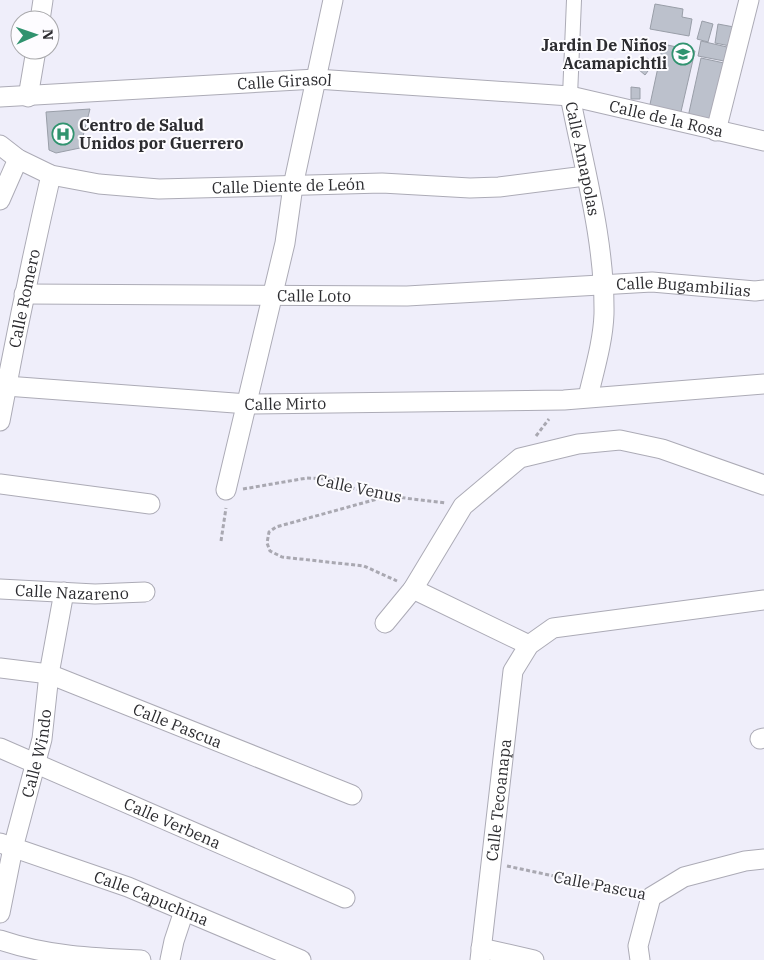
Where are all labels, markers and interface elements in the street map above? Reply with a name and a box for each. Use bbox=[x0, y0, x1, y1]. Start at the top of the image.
north arrow bbox=[10, 10, 60, 60]
text: N bbox=[39, 29, 57, 40]
place label: Jardin De Niños Acamapichtli bbox=[541, 35, 667, 73]
school or university icon: Jardin De Niños Acamapichtli bbox=[671, 42, 695, 66]
street label: Calle Girasol bbox=[237, 69, 333, 93]
street label: Calle de la Rosa bbox=[607, 95, 726, 141]
street label: Calle Amapolas bbox=[561, 100, 604, 217]
place label: Centro de Salud Unidos por Guerrero bbox=[79, 115, 243, 153]
hospital icon: Centro de Salud Unidos por Guerrero bbox=[51, 122, 75, 146]
street label: Calle Diente de León bbox=[211, 173, 365, 198]
street label: Calle Romero bbox=[4, 247, 44, 350]
street label: Calle Bugambilias bbox=[616, 272, 752, 301]
street label: Calle Loto bbox=[277, 285, 351, 306]
street label: Calle Mirto bbox=[244, 393, 326, 414]
street label: Calle Venus bbox=[314, 469, 404, 507]
street label: Calle Nazareno bbox=[15, 580, 129, 604]
street label: Calle Pascua bbox=[130, 699, 225, 752]
street label: Calle Windo bbox=[17, 708, 55, 800]
street label: Calle Tecoanapa bbox=[481, 738, 515, 862]
street label: Calle Verbena bbox=[121, 793, 224, 853]
street label: Calle Capuchina bbox=[91, 866, 212, 930]
street label: Calle Pascua bbox=[552, 866, 648, 904]

